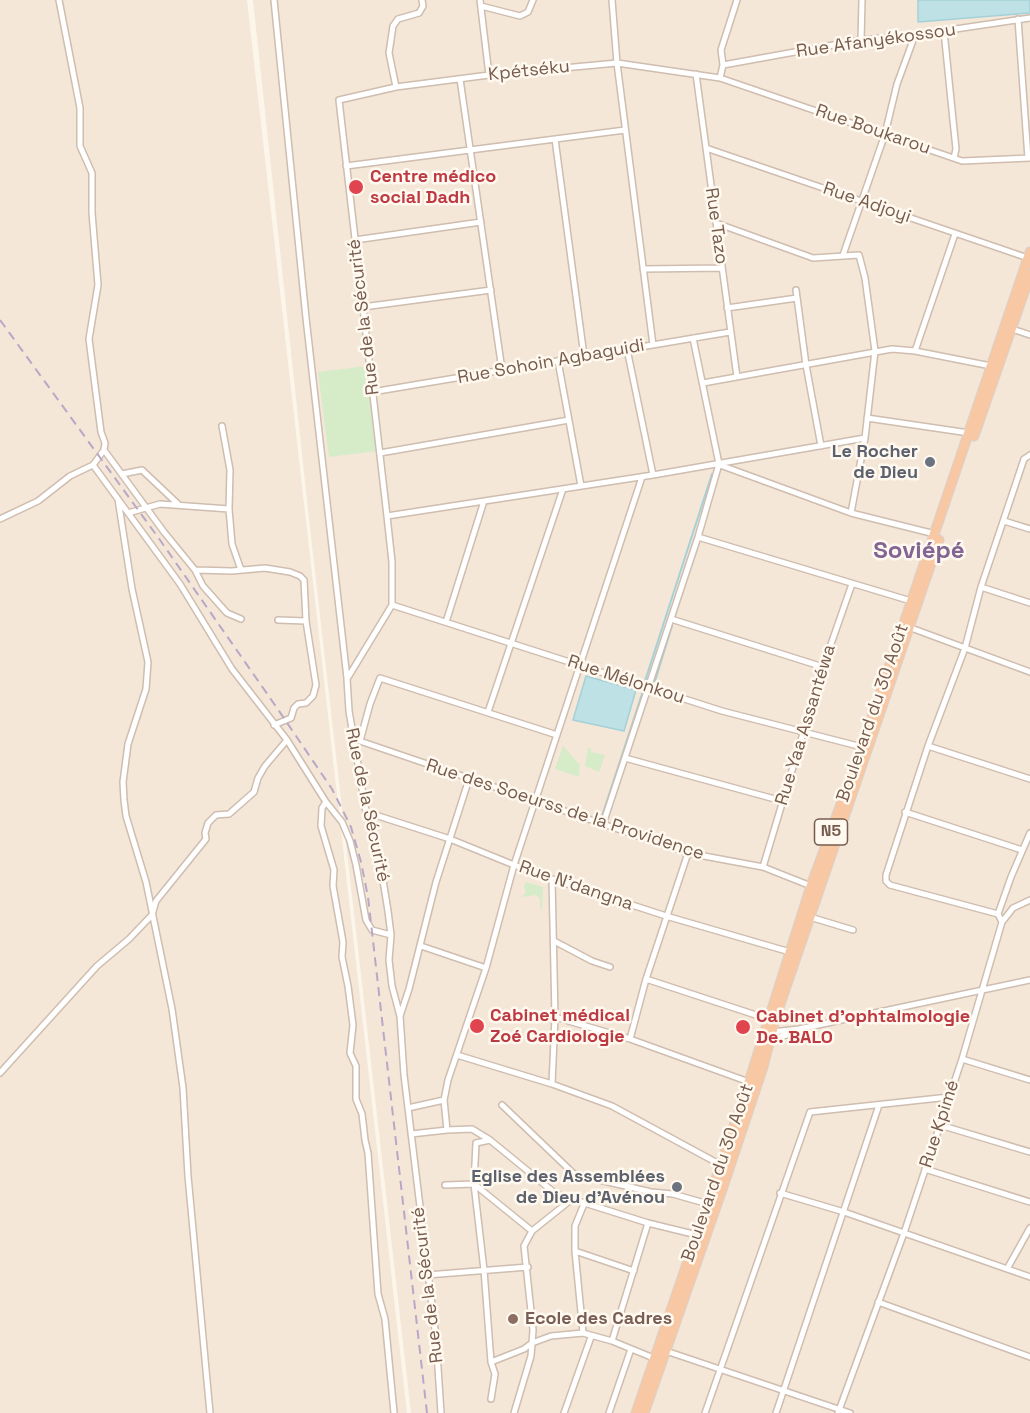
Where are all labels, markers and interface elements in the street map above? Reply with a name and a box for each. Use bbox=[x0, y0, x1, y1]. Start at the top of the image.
street label: Rue Afanyékossou bbox=[795, 19, 957, 63]
street label: Kpétséku bbox=[487, 56, 571, 86]
street label: Rue Boukarou bbox=[813, 100, 933, 160]
place label: Centre médico social Dadh bbox=[370, 166, 496, 208]
marker: Centre médico social Dadh bbox=[347, 178, 365, 196]
street label: Rue Adjoyi bbox=[820, 178, 914, 228]
street label: Rue Tazo bbox=[700, 186, 732, 266]
street label: Rue de la Sécurité bbox=[344, 238, 384, 396]
street label: Rue Sohoin Agbaguidi bbox=[456, 335, 646, 389]
place label: Le Rocher de Dieu bbox=[832, 441, 918, 484]
marker: Le Rocher de Dieu bbox=[923, 455, 937, 469]
district label: Soviépé bbox=[873, 537, 965, 565]
street label: Boulevard du 30 Août bbox=[832, 621, 914, 805]
street label: Rue Yaa Assantéwa bbox=[771, 642, 841, 808]
street label: Rue Mélonkou bbox=[565, 651, 687, 709]
street label: Rue de la Sécurité bbox=[340, 726, 394, 884]
street label: Rue des Soeurss de la Providence bbox=[423, 755, 707, 865]
road number: N5 bbox=[814, 819, 848, 845]
street label: Rue N'dangna bbox=[516, 856, 636, 916]
place label: Cabinet médical Zoé Cardiologie bbox=[490, 1005, 630, 1048]
place label: Cabinet d'ophtalmologie De. BALO bbox=[756, 1006, 970, 1048]
marker: Cabinet médical Zoé Cardiologie bbox=[468, 1017, 486, 1035]
marker: Cabinet d'ophtalmologie De. BALO bbox=[734, 1018, 752, 1036]
street label: Rue Kpimé bbox=[916, 1077, 964, 1171]
street label: Boulevard du 30 Août bbox=[677, 1081, 759, 1265]
place label: Eglise des Assemblées de Dieu d'Avénou bbox=[471, 1166, 665, 1208]
marker: Eglise des Assemblées de Dieu d'Avénou bbox=[670, 1180, 684, 1194]
street label: Rue de la Sécurité bbox=[408, 1206, 448, 1364]
place label: Ecole des Cadres bbox=[525, 1308, 672, 1330]
marker: Ecole des Cadres bbox=[506, 1312, 520, 1326]

